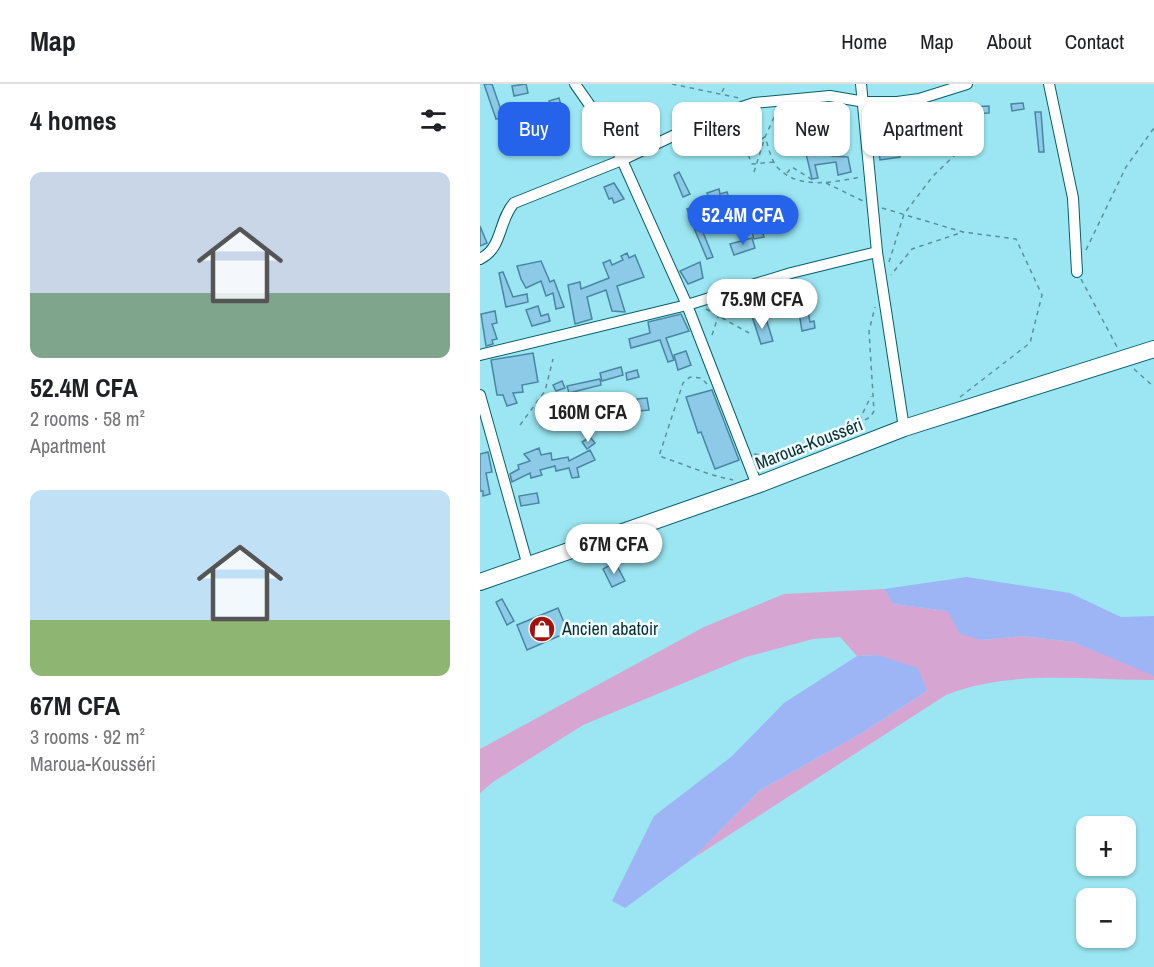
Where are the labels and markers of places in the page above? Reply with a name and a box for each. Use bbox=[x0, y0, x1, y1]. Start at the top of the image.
pin: 52.4M CFA bbox=[674, 195, 812, 246]
pin: 75.9M CFA bbox=[693, 279, 831, 330]
pin: 160M CFA bbox=[526, 392, 650, 443]
pin: 67M CFA bbox=[559, 524, 669, 575]
shop icon: Ancien abatoir bbox=[527, 614, 557, 644]
place label: Ancien abatoir bbox=[561, 616, 658, 641]

